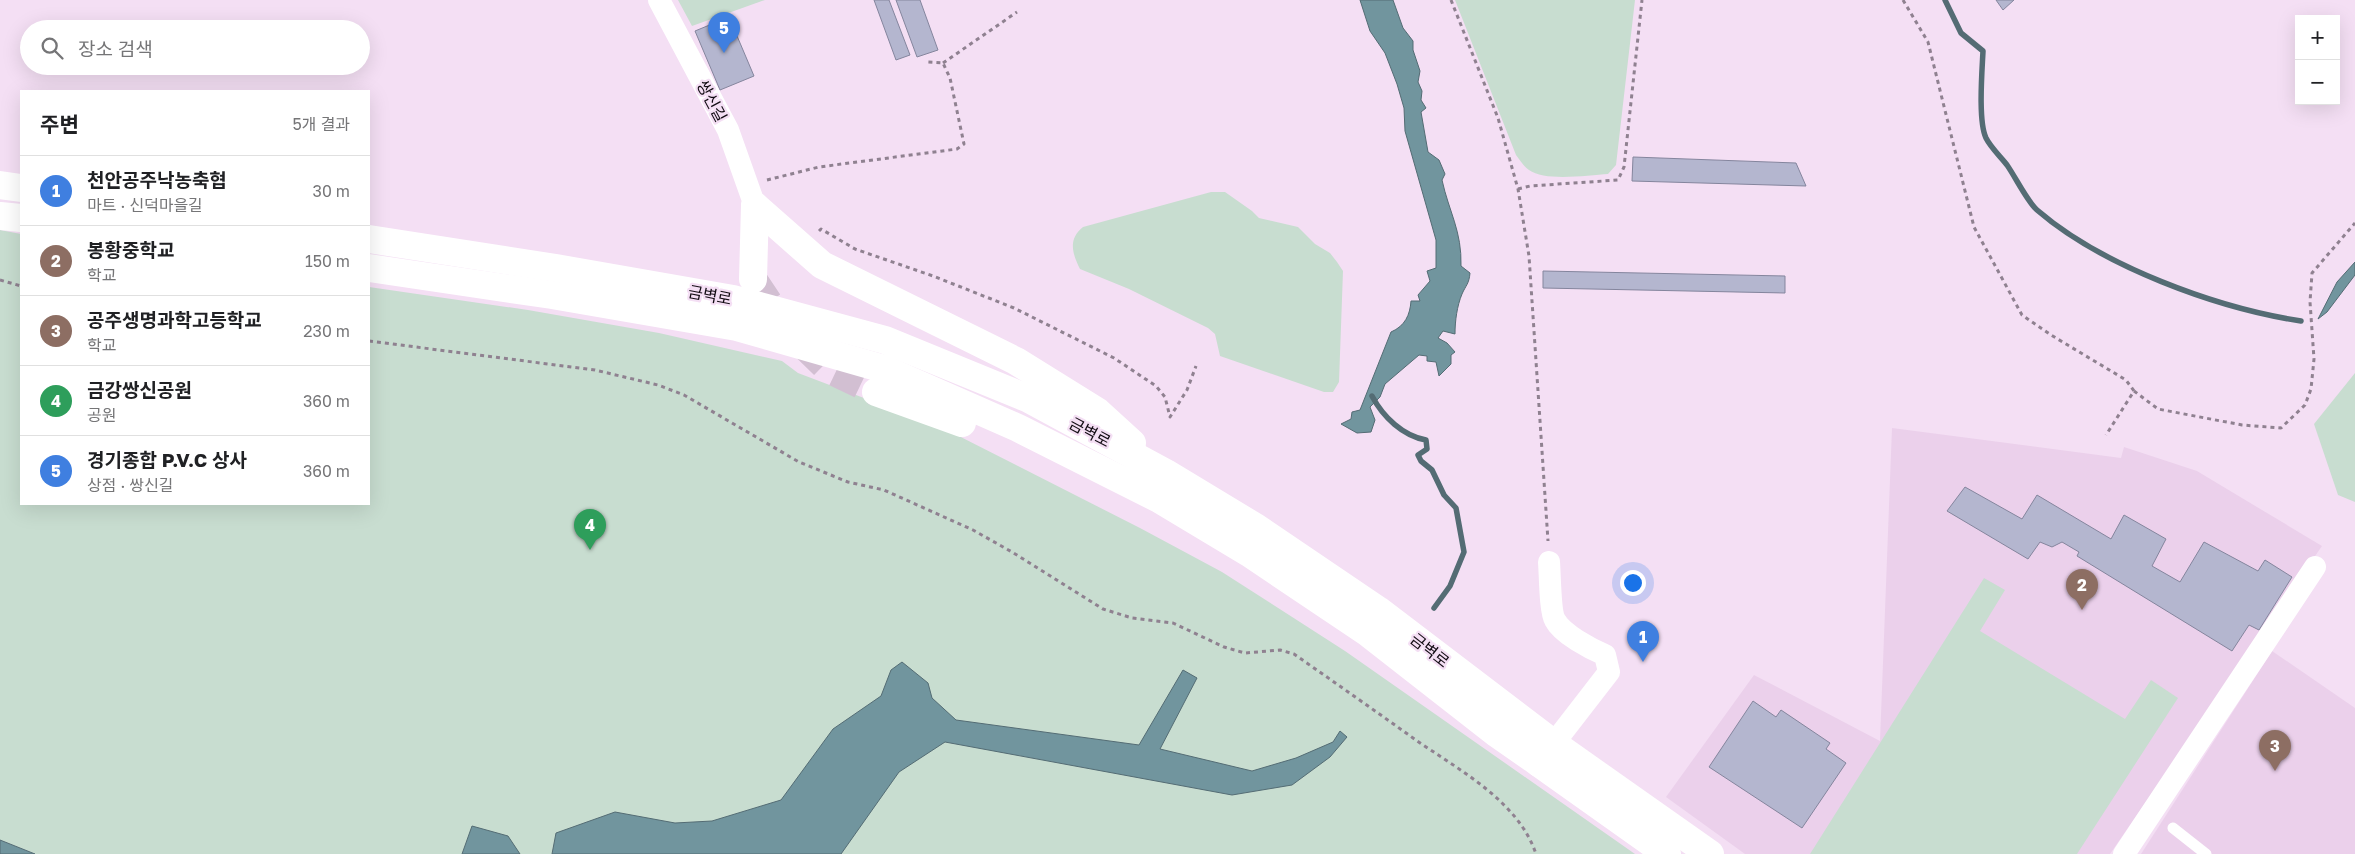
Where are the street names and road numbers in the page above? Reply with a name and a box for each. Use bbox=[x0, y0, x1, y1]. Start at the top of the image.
street label: 쌍신길 bbox=[693, 77, 731, 125]
street label: 금벽로 bbox=[686, 281, 734, 309]
street label: 금벽로 bbox=[1066, 413, 1114, 451]
street label: 금벽로 bbox=[1406, 629, 1454, 672]

